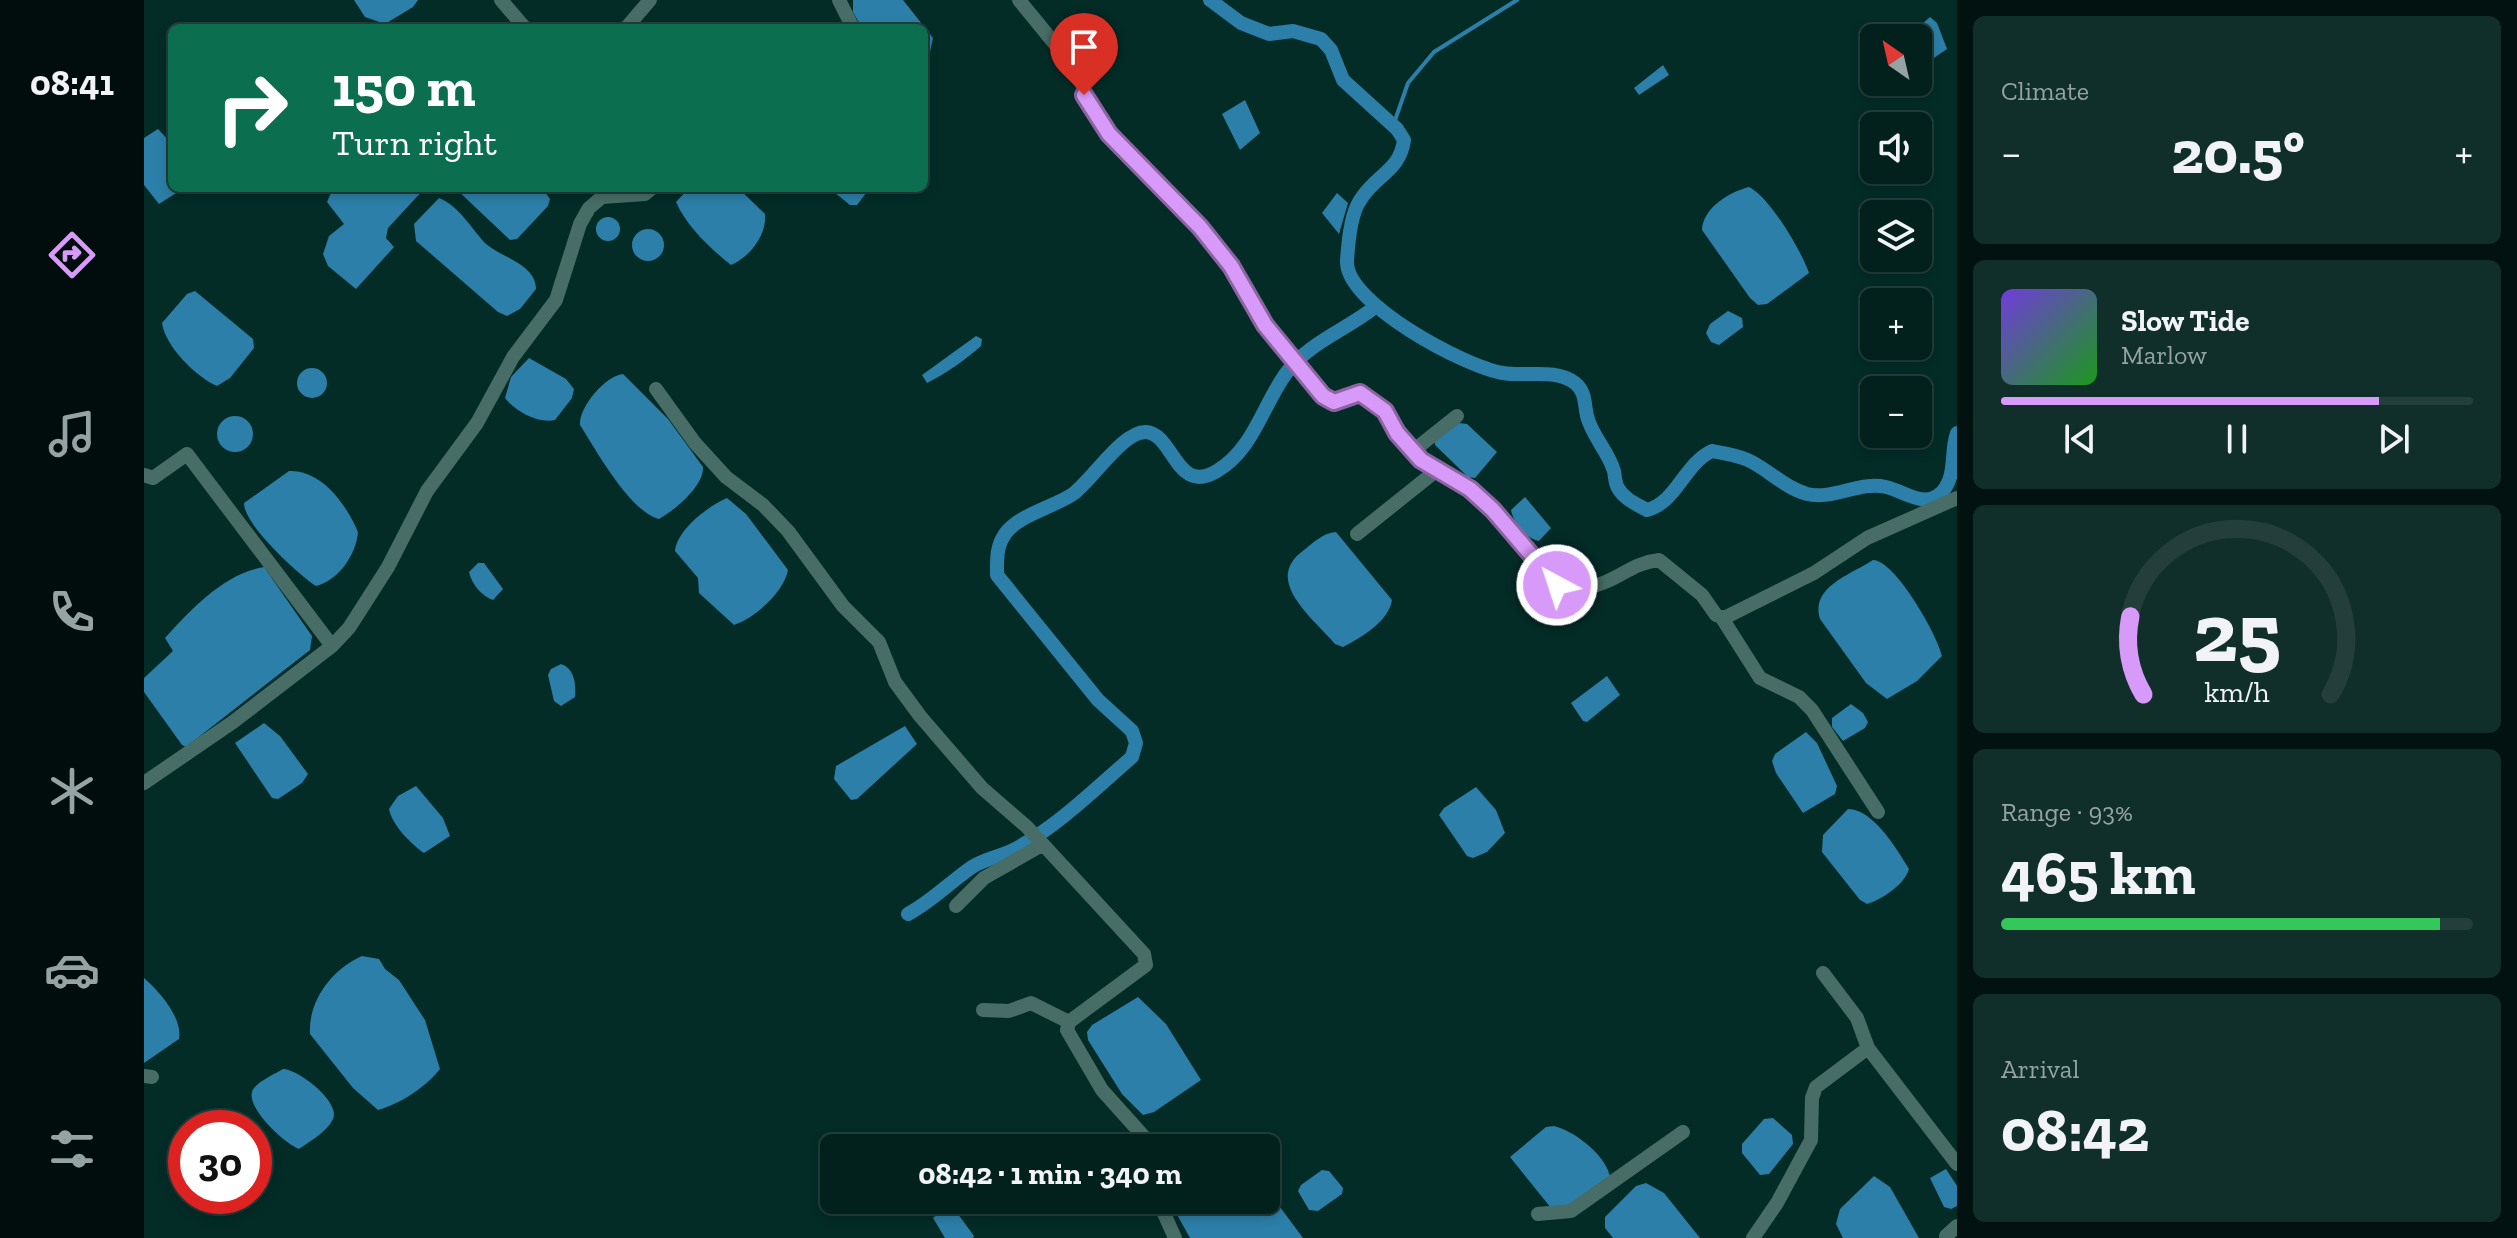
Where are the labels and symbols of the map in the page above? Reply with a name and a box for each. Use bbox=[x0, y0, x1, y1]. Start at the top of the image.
pin bbox=[1050, 13, 1118, 95]
north arrow bbox=[1860, 24, 1932, 96]
position arrow bbox=[1515, 543, 1599, 627]
speed limit sign: 30 bbox=[168, 1110, 272, 1214]

